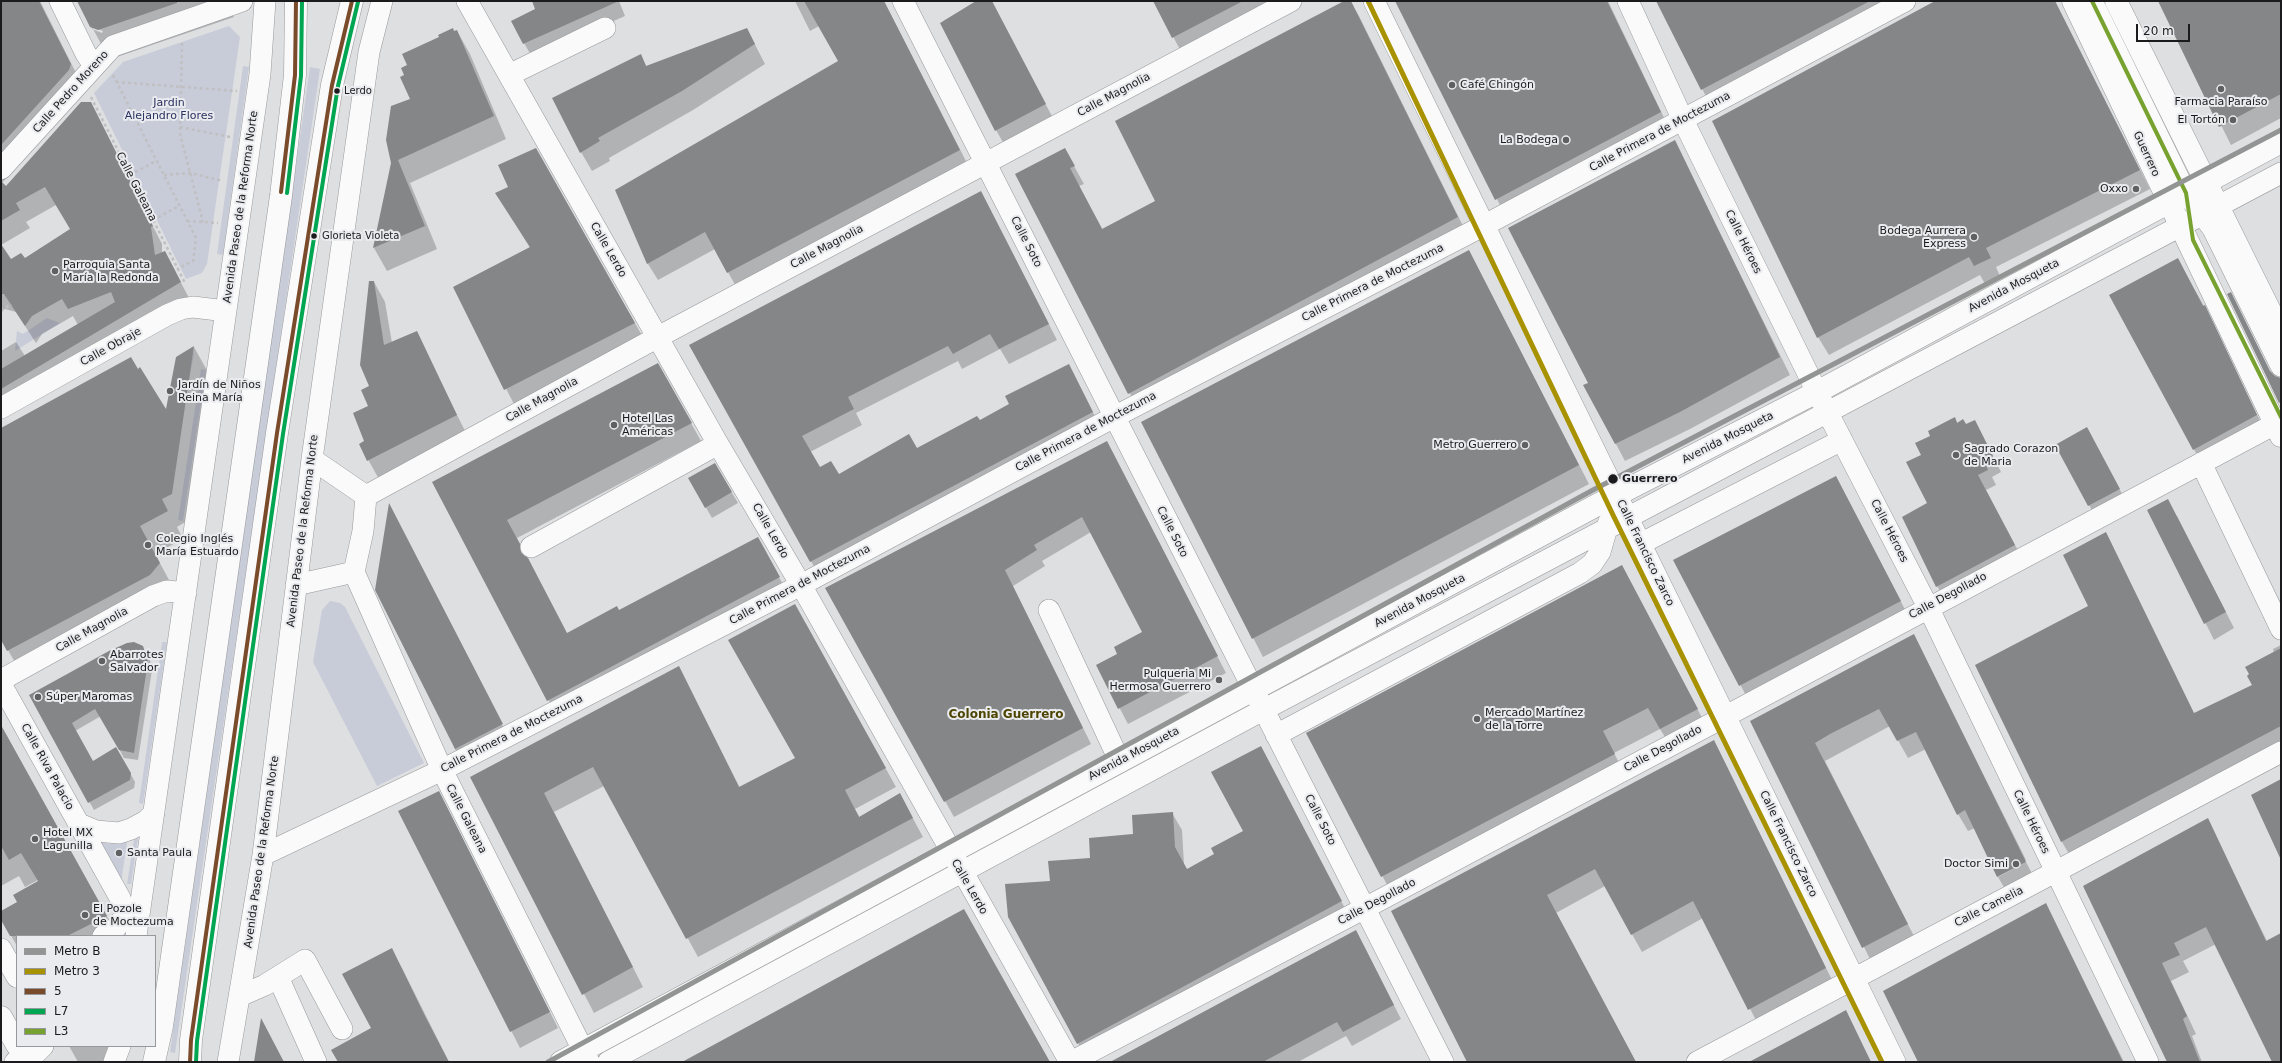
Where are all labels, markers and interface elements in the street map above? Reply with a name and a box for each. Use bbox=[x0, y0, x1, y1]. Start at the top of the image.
scale bar bbox=[2138, 16, 2192, 42]
text: 20 m bbox=[2143, 24, 2174, 38]
street label: Calle Pedro Moreno bbox=[31, 48, 111, 136]
street label: Calle Magnolia bbox=[1075, 70, 1153, 120]
place label: Café Chingón bbox=[1460, 78, 1534, 92]
marker: Café Chingón bbox=[1447, 80, 1457, 90]
marker: Farmacia Paraíso bbox=[2216, 84, 2226, 94]
place label: Lerdo bbox=[344, 85, 372, 97]
marker: Lerdo bbox=[332, 86, 342, 96]
street label: Calle Primera de Moctezuma bbox=[1587, 89, 1733, 175]
place label: Farmacia Paraíso bbox=[2175, 95, 2267, 109]
park label: Jardin Alejandro Flores bbox=[125, 96, 213, 122]
street label: Avenida Paseo de la Reforma Norte bbox=[221, 110, 261, 304]
place label: El Tortón bbox=[2177, 113, 2225, 127]
marker: El Tortón bbox=[2228, 115, 2238, 125]
street label: Guerrero bbox=[2130, 129, 2162, 179]
place label: La Bodega bbox=[1500, 133, 1558, 147]
marker: La Bodega bbox=[1561, 135, 1571, 145]
street label: Calle Galeana bbox=[113, 150, 159, 224]
place label: Oxxo bbox=[2100, 182, 2128, 196]
marker: Oxxo bbox=[2131, 184, 2141, 194]
street label: Calle Héroes bbox=[1722, 208, 1764, 276]
street label: Calle Soto bbox=[1008, 214, 1044, 270]
street label: Calle Lerdo bbox=[587, 220, 629, 280]
street label: Calle Magnolia bbox=[788, 222, 866, 272]
place label: Bodega Aurrera Express bbox=[1880, 224, 1966, 250]
place label: Glorieta Violeta bbox=[322, 230, 399, 242]
marker: Glorieta Violeta bbox=[309, 231, 319, 241]
marker: Bodega Aurrera Express bbox=[1969, 232, 1979, 242]
street label: Calle Primera de Moctezuma bbox=[1300, 241, 1446, 325]
street label: Avenida Mosqueta bbox=[1966, 256, 2062, 316]
place label: Parroquia Santa María la Redonda bbox=[63, 258, 159, 284]
marker: Parroquia Santa María la Redonda bbox=[50, 266, 60, 276]
street label: Calle Obraje bbox=[78, 325, 144, 369]
street label: Calle Magnolia bbox=[504, 375, 580, 425]
place label: Jardín de Niños Reina María bbox=[178, 378, 261, 404]
marker: Jardín de Niños Reina María bbox=[165, 386, 175, 396]
street label: Calle Primera de Moctezuma bbox=[1013, 389, 1159, 475]
street label: Avenida Mosqueta bbox=[1680, 409, 1776, 467]
place label: Hotel Las Américas bbox=[622, 412, 673, 438]
marker: Hotel Las Américas bbox=[609, 420, 619, 430]
street label: Avenida Paseo de la Reforma Norte bbox=[285, 434, 321, 628]
place label: Metro Guerrero bbox=[1433, 438, 1517, 452]
marker: Metro Guerrero bbox=[1520, 440, 1530, 450]
place label: Sagrado Corazon de Maria bbox=[1964, 442, 2058, 468]
marker: Sagrado Corazon de Maria bbox=[1951, 450, 1961, 460]
marker: Guerrero bbox=[1606, 472, 1620, 486]
place label: Guerrero bbox=[1622, 472, 1678, 486]
street label: Calle Héroes bbox=[1867, 497, 1911, 565]
street label: Calle Francisco Zarco bbox=[1613, 498, 1677, 608]
street label: Calle Lerdo bbox=[749, 501, 791, 561]
street label: Calle Soto bbox=[1154, 504, 1190, 560]
place label: Colegio Inglés María Estuardo bbox=[156, 532, 239, 558]
marker: Colegio Inglés María Estuardo bbox=[143, 540, 153, 550]
street label: Calle Primera de Moctezuma bbox=[727, 542, 873, 628]
street label: Calle Degollado bbox=[1907, 570, 1989, 622]
street label: Avenida Mosqueta bbox=[1372, 571, 1468, 631]
street label: Calle Magnolia bbox=[54, 605, 130, 655]
place label: Abarrotes Salvador bbox=[110, 648, 163, 674]
marker: Abarrotes Salvador bbox=[97, 656, 107, 666]
place label: Pulqueria Mi Hermosa Guerrero bbox=[1110, 667, 1211, 693]
marker: Pulqueria Mi Hermosa Guerrero bbox=[1214, 675, 1224, 685]
place label: Súper Maromas bbox=[46, 690, 132, 704]
marker: Súper Maromas bbox=[33, 692, 43, 702]
street label: Calle Primera de Moctezuma bbox=[439, 692, 585, 776]
place label: Mercado Martínez de la Torre bbox=[1485, 706, 1583, 732]
district label: Colonia Guerrero bbox=[948, 708, 1064, 722]
marker: Mercado Martínez de la Torre bbox=[1472, 714, 1482, 724]
street label: Calle Riva Palacio bbox=[18, 721, 76, 813]
street label: Calle Degollado bbox=[1622, 723, 1704, 775]
street label: Avenida Mosqueta bbox=[1086, 724, 1182, 784]
street label: Avenida Paseo de la Reforma Norte bbox=[242, 755, 282, 949]
street label: Calle Galeana bbox=[443, 782, 489, 856]
street label: Calle Héroes bbox=[2010, 788, 2052, 856]
street label: Calle Francisco Zarco bbox=[1756, 789, 1820, 899]
street label: Calle Soto bbox=[1302, 792, 1338, 848]
place label: Hotel MX Lagunilla bbox=[43, 826, 93, 852]
marker: Hotel MX Lagunilla bbox=[30, 834, 40, 844]
place label: Santa Paula bbox=[127, 846, 192, 860]
marker: Santa Paula bbox=[114, 848, 124, 858]
street label: Calle Lerdo bbox=[948, 857, 990, 917]
place label: Doctor Simi bbox=[1944, 857, 2008, 871]
marker: Doctor Simi bbox=[2011, 859, 2021, 869]
street label: Calle Degollado bbox=[1336, 876, 1418, 928]
street label: Calle Camelia bbox=[1952, 884, 2026, 930]
place label: El Pozole de Moctezuma bbox=[93, 902, 174, 928]
marker: El Pozole de Moctezuma bbox=[80, 910, 90, 920]
legend bbox=[16, 935, 156, 1047]
text: Metro B bbox=[54, 944, 101, 958]
text: Metro 3 bbox=[54, 964, 100, 978]
text: 5 bbox=[54, 984, 62, 998]
text: L7 bbox=[54, 1004, 68, 1018]
text: L3 bbox=[54, 1024, 68, 1038]

